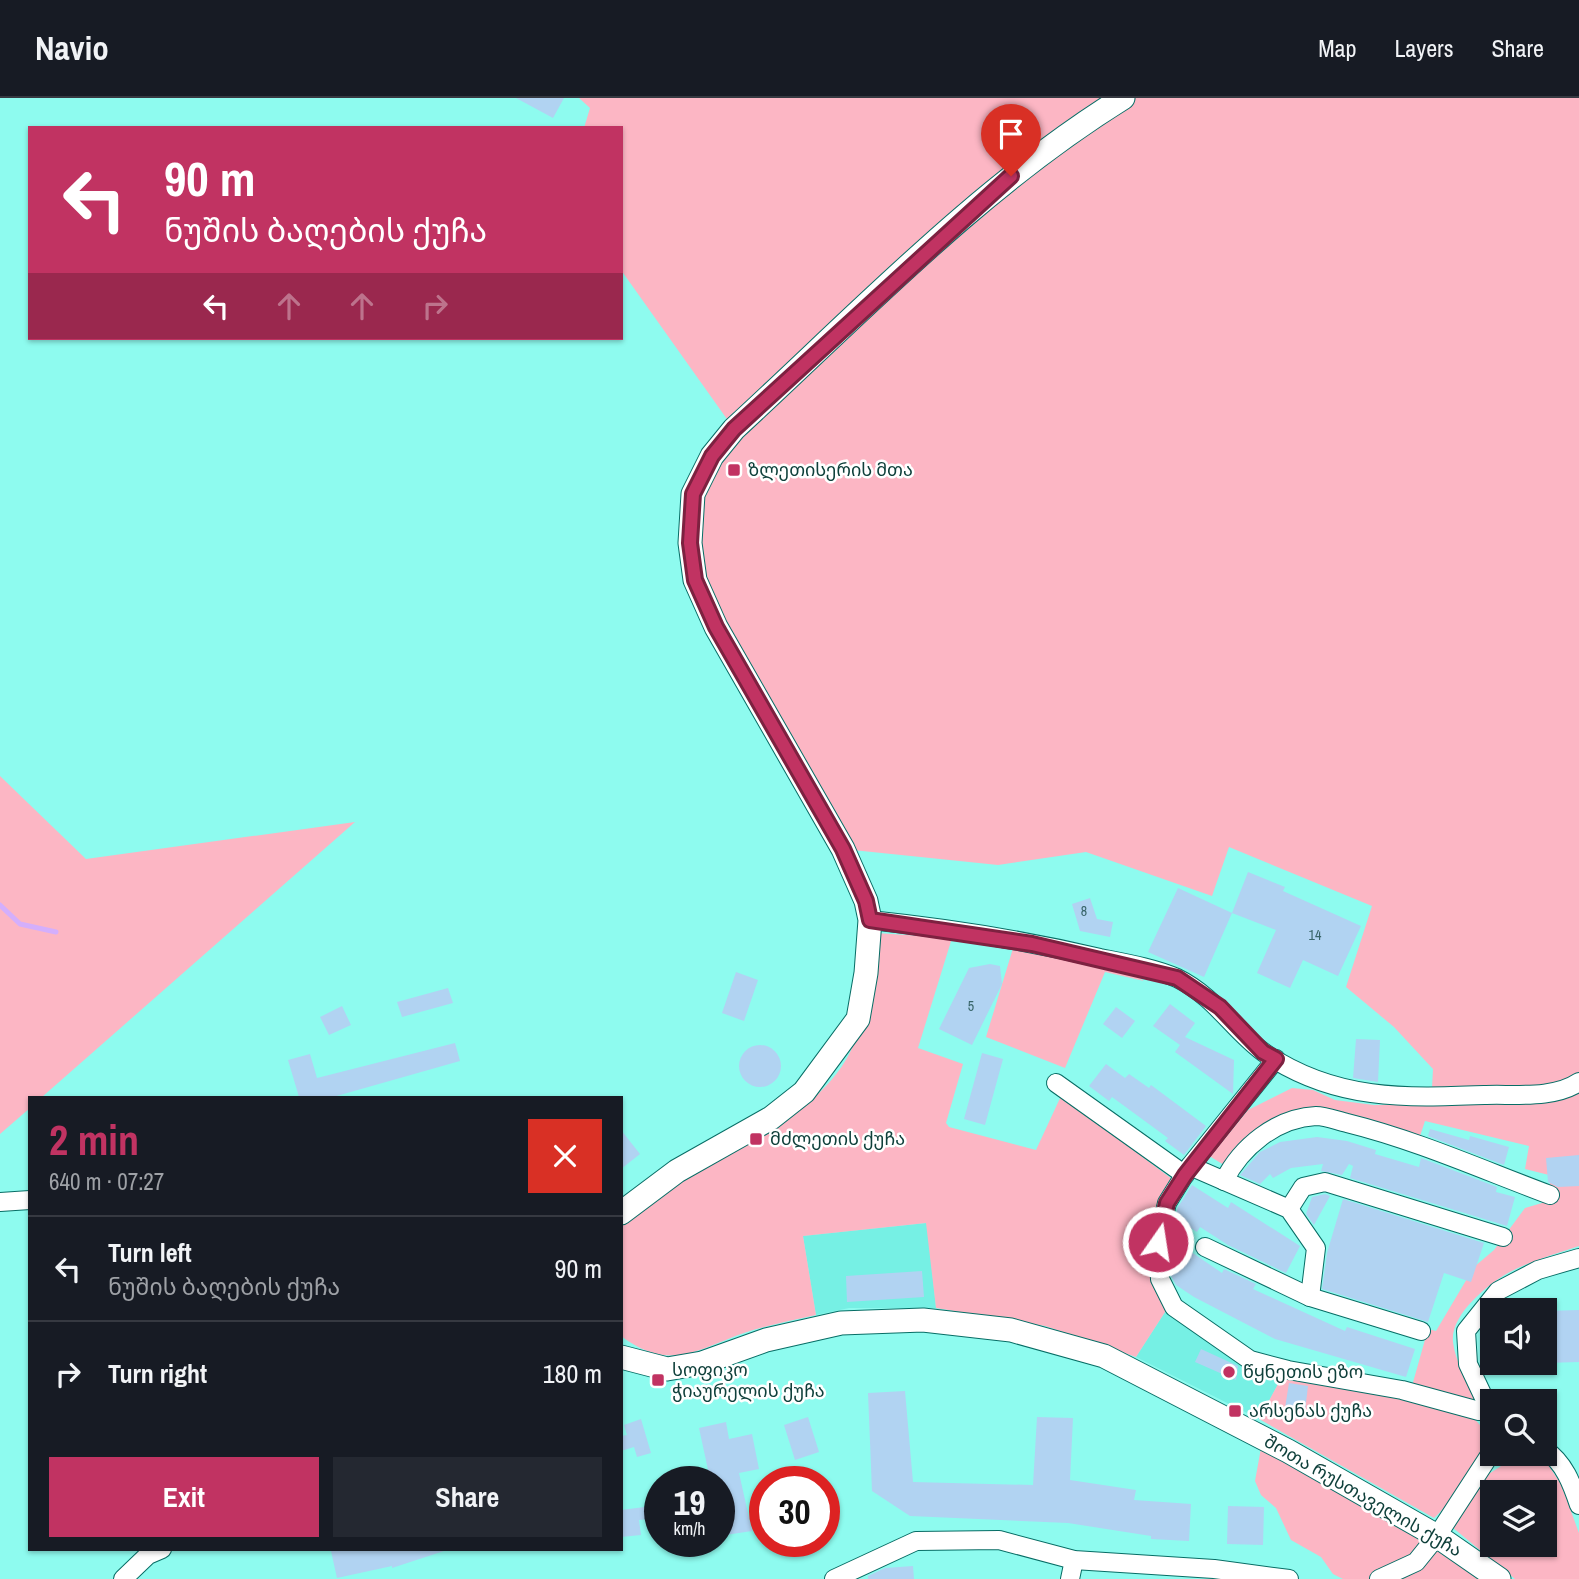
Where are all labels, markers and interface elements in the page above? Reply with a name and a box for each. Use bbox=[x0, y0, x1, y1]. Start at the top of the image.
text: Navio bbox=[35, 26, 109, 70]
text: Map bbox=[1318, 32, 1356, 64]
text: Layers bbox=[1394, 32, 1453, 64]
text: Share bbox=[1491, 32, 1544, 64]
pin bbox=[981, 104, 1041, 176]
icon: arrive bbox=[992, 115, 1030, 153]
text: 90 m bbox=[164, 145, 256, 211]
icon: left bbox=[49, 154, 140, 245]
text: ნუშის ბაღების ქუჩა bbox=[164, 209, 487, 252]
icon: left bbox=[197, 287, 235, 325]
icon: ahead bbox=[270, 287, 308, 325]
icon: ahead bbox=[343, 287, 381, 325]
icon: right bbox=[416, 287, 454, 325]
place label: ზლეთისერის მთა bbox=[748, 457, 913, 482]
marker: ზლეთისერის მთა bbox=[726, 462, 742, 478]
house number: 8 bbox=[1081, 902, 1087, 920]
house number: 14 bbox=[1309, 926, 1322, 944]
house number: 5 bbox=[968, 997, 974, 1015]
text: 2 min bbox=[49, 1112, 139, 1168]
button: close bbox=[528, 1119, 602, 1193]
place label: მძლეთის ქუჩა bbox=[770, 1126, 905, 1151]
marker: მძლეთის ქუჩა bbox=[748, 1131, 764, 1147]
text: 640 m · 07:27 bbox=[49, 1166, 164, 1197]
position arrow bbox=[1121, 1205, 1195, 1279]
text: Turn left bbox=[108, 1235, 192, 1270]
icon: left bbox=[49, 1250, 87, 1288]
text: 90 m bbox=[555, 1251, 602, 1286]
text: ნუშის ბაღების ქუჩა bbox=[108, 1271, 340, 1302]
map controls bbox=[1480, 1298, 1557, 1557]
button: sound bbox=[1480, 1298, 1557, 1375]
icon: right bbox=[49, 1355, 87, 1393]
text: Turn right bbox=[108, 1356, 207, 1391]
text: 180 m bbox=[543, 1356, 602, 1391]
place label: სოფიკო ჭიაურელის ქუჩა bbox=[672, 1357, 825, 1403]
place label: წყნეთის ეზო bbox=[1243, 1359, 1363, 1384]
marker: წყნეთის ეზო bbox=[1221, 1364, 1237, 1380]
marker: სოფიკო ჭიაურელის ქუჩა bbox=[650, 1372, 666, 1388]
button: search bbox=[1480, 1389, 1557, 1466]
place label: არსენას ქუჩა bbox=[1249, 1398, 1372, 1423]
marker: არსენას ქუჩა bbox=[1227, 1403, 1243, 1419]
street label: შოთა რუსთაველის ქუჩა bbox=[1260, 1429, 1467, 1563]
button: Exit bbox=[49, 1457, 319, 1537]
button: Share bbox=[333, 1457, 602, 1537]
speed limit sign: 30 bbox=[749, 1466, 840, 1557]
text: 19 bbox=[674, 1479, 705, 1526]
button: layers bbox=[1480, 1480, 1557, 1557]
text: km/h bbox=[674, 1516, 706, 1541]

